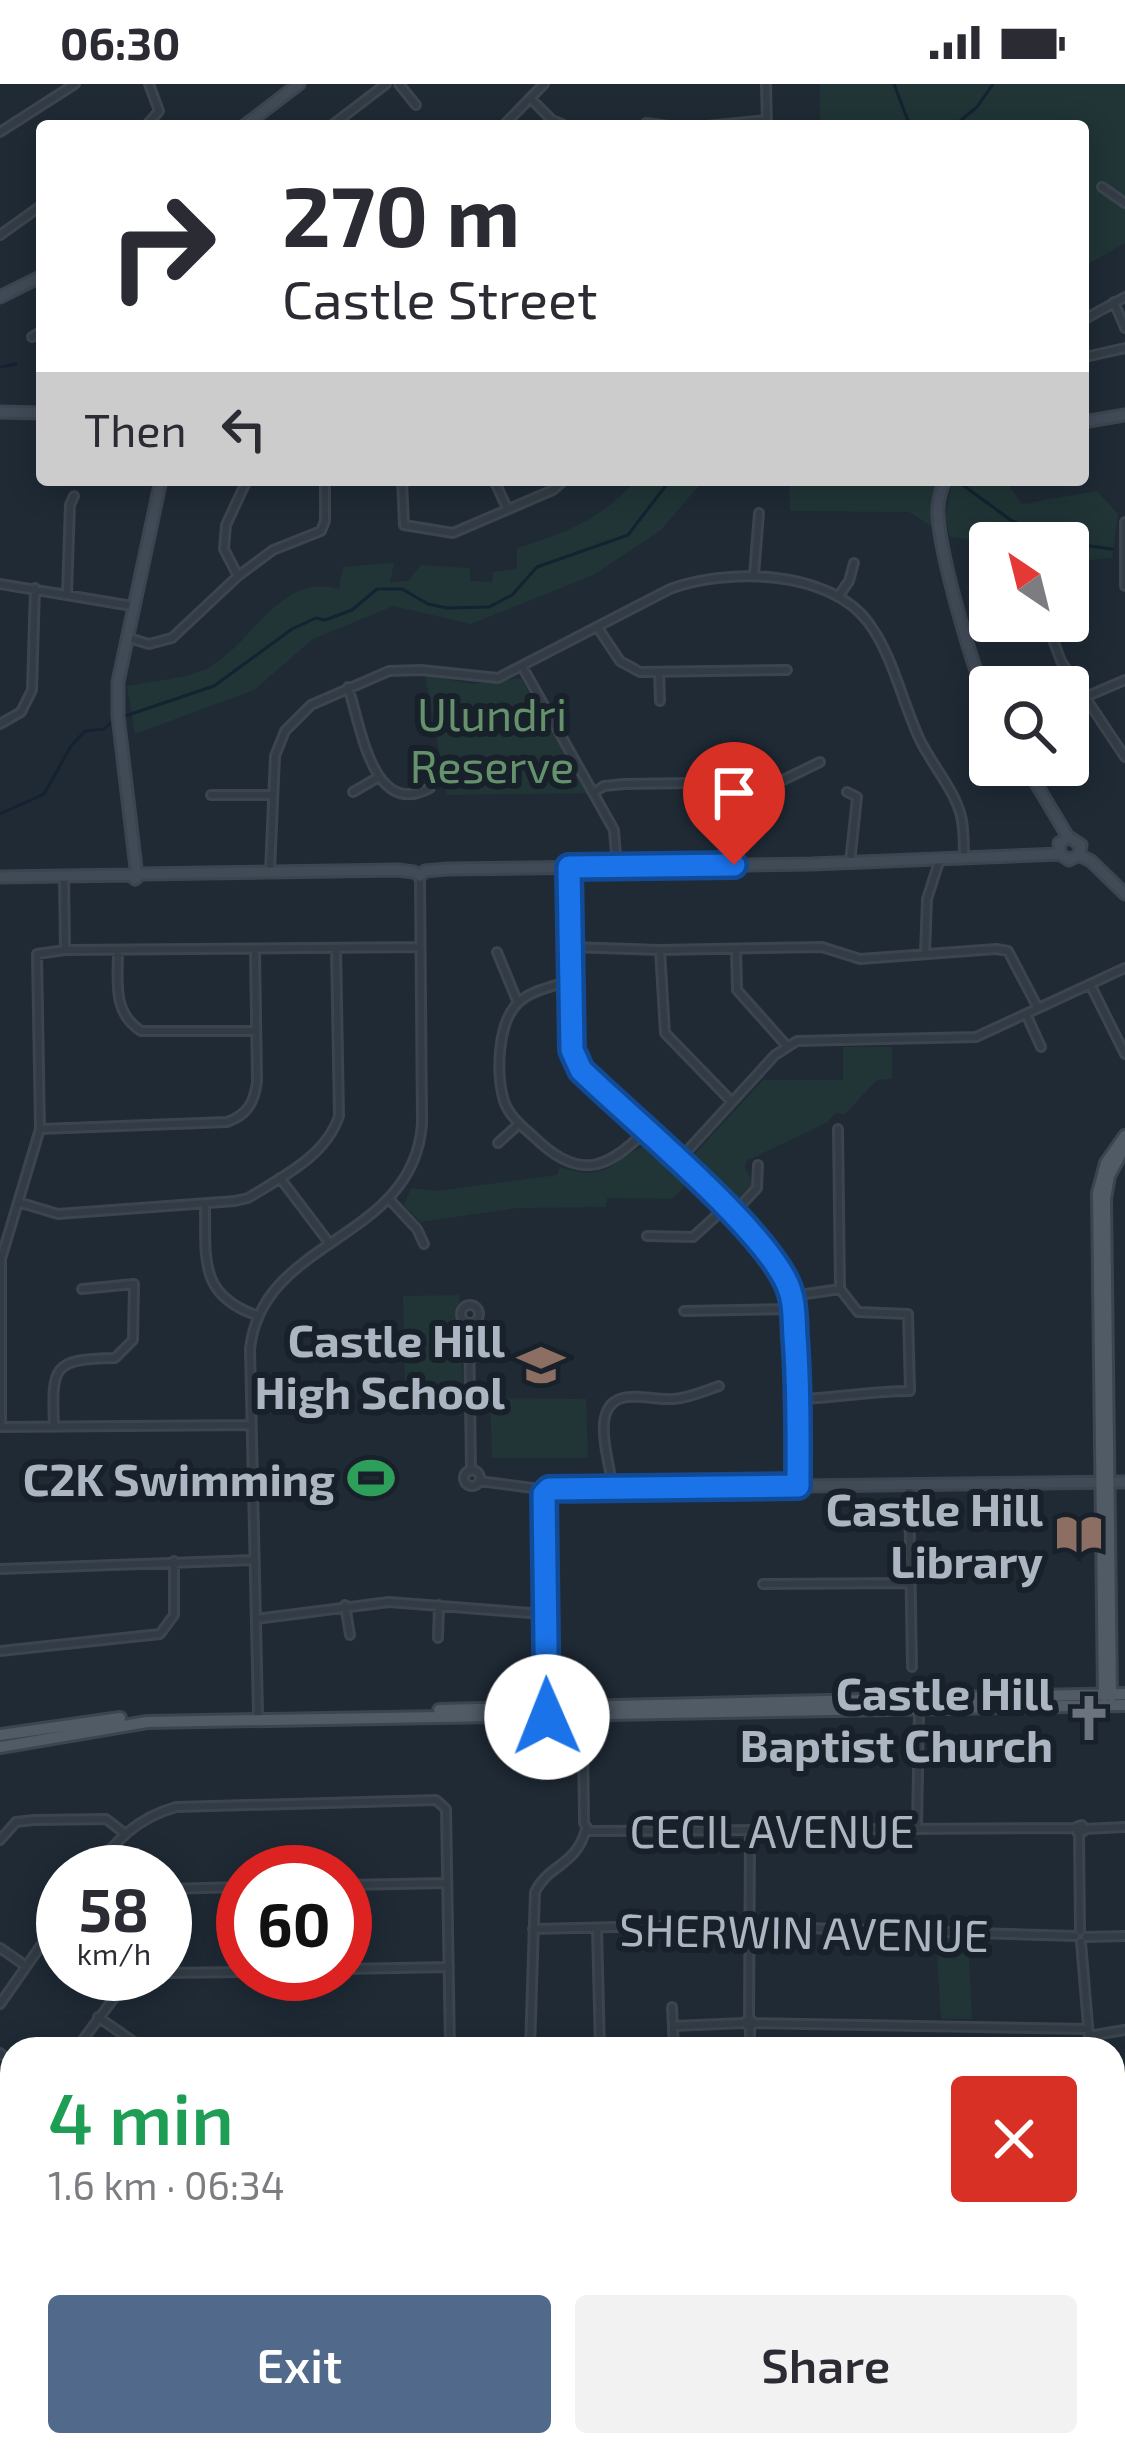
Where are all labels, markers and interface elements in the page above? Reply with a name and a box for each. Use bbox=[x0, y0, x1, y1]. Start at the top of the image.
text: 06:30 bbox=[60, 15, 180, 69]
text: 270 m bbox=[282, 163, 520, 264]
icon: right bbox=[84, 168, 240, 324]
text: Castle Street bbox=[282, 265, 598, 330]
icon: left bbox=[211, 396, 277, 462]
text: Then bbox=[84, 402, 187, 456]
north arrow bbox=[969, 522, 1089, 642]
map controls bbox=[969, 522, 1089, 786]
button: search bbox=[969, 666, 1089, 786]
park label: Ulundri Reserve bbox=[410, 686, 574, 792]
pin bbox=[683, 742, 785, 865]
icon: arrive bbox=[701, 760, 767, 826]
place label: Castle Hill High School bbox=[254, 1312, 505, 1418]
school or university icon: Castle Hill High School bbox=[516, 1340, 566, 1390]
place label: C2K Swimming bbox=[23, 1451, 335, 1505]
sports icon: C2K Swimming bbox=[346, 1453, 396, 1503]
place label: Castle Hill Library bbox=[826, 1481, 1044, 1588]
library icon: Castle Hill Library bbox=[1054, 1509, 1104, 1559]
position arrow bbox=[484, 1654, 610, 1780]
place label: Castle Hill Baptist Church bbox=[740, 1665, 1053, 1771]
church icon: Castle Hill Baptist Church bbox=[1064, 1693, 1114, 1743]
street label: CECIL AVENUE bbox=[629, 1803, 915, 1857]
speed limit sign: 60 bbox=[216, 1845, 372, 2001]
text: 58 bbox=[79, 1872, 149, 1944]
street label: SHERWIN AVENUE bbox=[619, 1901, 989, 1961]
text: km/h bbox=[77, 1935, 151, 1971]
text: 4 min bbox=[48, 2073, 234, 2159]
button: close bbox=[951, 2076, 1077, 2202]
text: 1.6 km · 06:34 bbox=[48, 2161, 285, 2208]
button: Exit bbox=[48, 2295, 551, 2433]
button: Share bbox=[575, 2295, 1077, 2433]

